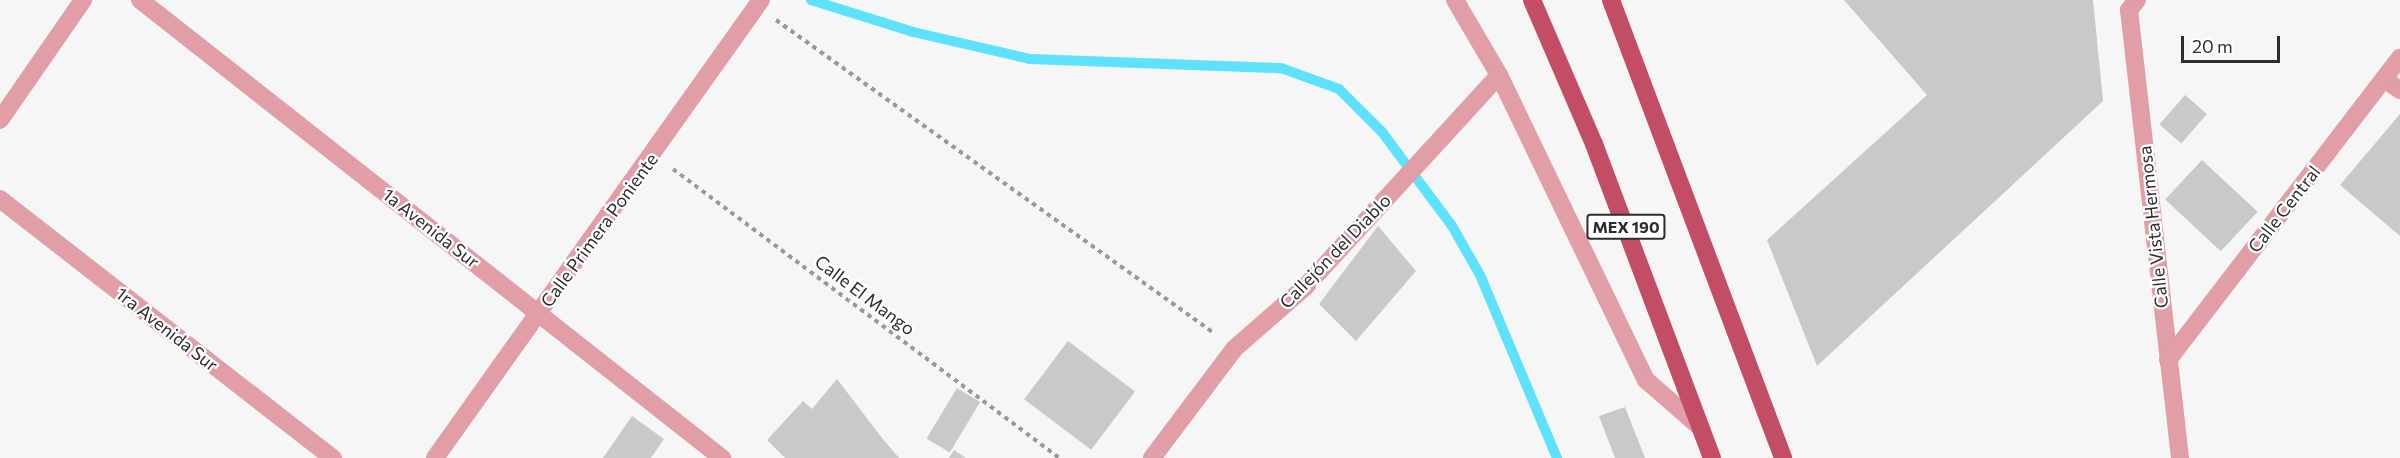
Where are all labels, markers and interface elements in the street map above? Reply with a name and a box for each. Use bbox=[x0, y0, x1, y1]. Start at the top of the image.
scale bar bbox=[2184, 24, 2283, 62]
text: 20 m bbox=[2192, 35, 2233, 57]
street label: Calle Vista Hermosa bbox=[2134, 145, 2172, 309]
street label: Calle Primera Poniente bbox=[536, 149, 662, 311]
street label: Calle Central bbox=[2243, 161, 2325, 257]
street label: 1a Avenida Sur bbox=[378, 184, 484, 272]
street label: Callejón del Diablo bbox=[1275, 189, 1395, 313]
road number: MEX 190 bbox=[1586, 214, 1666, 240]
street label: Calle El Mango bbox=[811, 250, 919, 340]
street label: 1ra Avenida Sur bbox=[112, 282, 222, 376]

